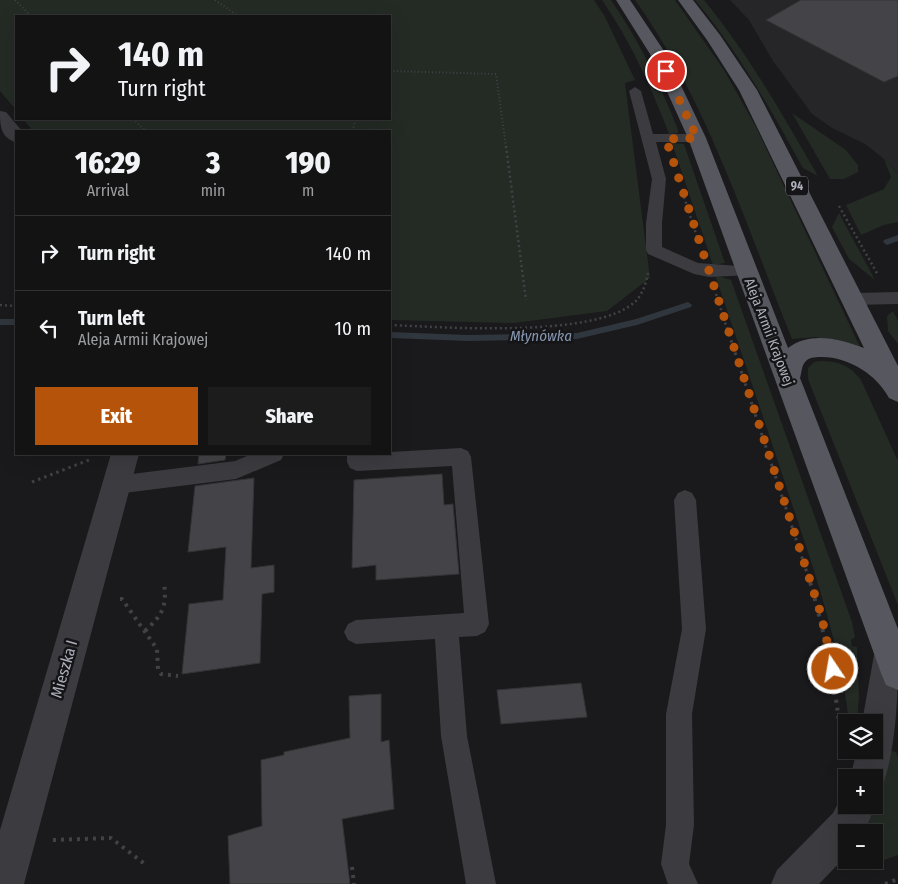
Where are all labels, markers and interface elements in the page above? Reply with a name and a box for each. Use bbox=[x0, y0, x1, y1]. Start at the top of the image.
text: 140 m bbox=[118, 33, 204, 75]
icon: right bbox=[35, 35, 100, 100]
pin bbox=[645, 50, 687, 92]
icon: arrive bbox=[652, 57, 680, 85]
text: Turn right bbox=[118, 75, 206, 102]
text: 16:29 bbox=[75, 145, 141, 181]
text: 3 bbox=[206, 145, 220, 181]
text: 190 bbox=[286, 145, 331, 181]
road number: 94 bbox=[786, 177, 808, 196]
text: Arrival bbox=[87, 181, 129, 200]
text: min bbox=[201, 181, 225, 200]
text: m bbox=[302, 181, 314, 200]
icon: right bbox=[35, 239, 63, 267]
text: Turn right bbox=[78, 242, 155, 265]
text: 140 m bbox=[325, 242, 371, 265]
street label: Aleja Armii Krajowej bbox=[741, 276, 797, 388]
text: Turn left bbox=[78, 307, 145, 330]
icon: left bbox=[35, 314, 63, 342]
text: 10 m bbox=[335, 317, 371, 340]
water label: Młynówka bbox=[510, 327, 572, 345]
text: Aleja Armii Krajowej bbox=[78, 330, 208, 349]
button: Exit bbox=[35, 387, 198, 445]
button: Share bbox=[208, 387, 371, 445]
street label: Mieszka I bbox=[47, 638, 81, 700]
position arrow bbox=[806, 642, 858, 694]
map controls bbox=[838, 714, 883, 869]
button: layers bbox=[838, 714, 883, 759]
button: + bbox=[838, 769, 883, 814]
button: − bbox=[838, 824, 883, 869]

